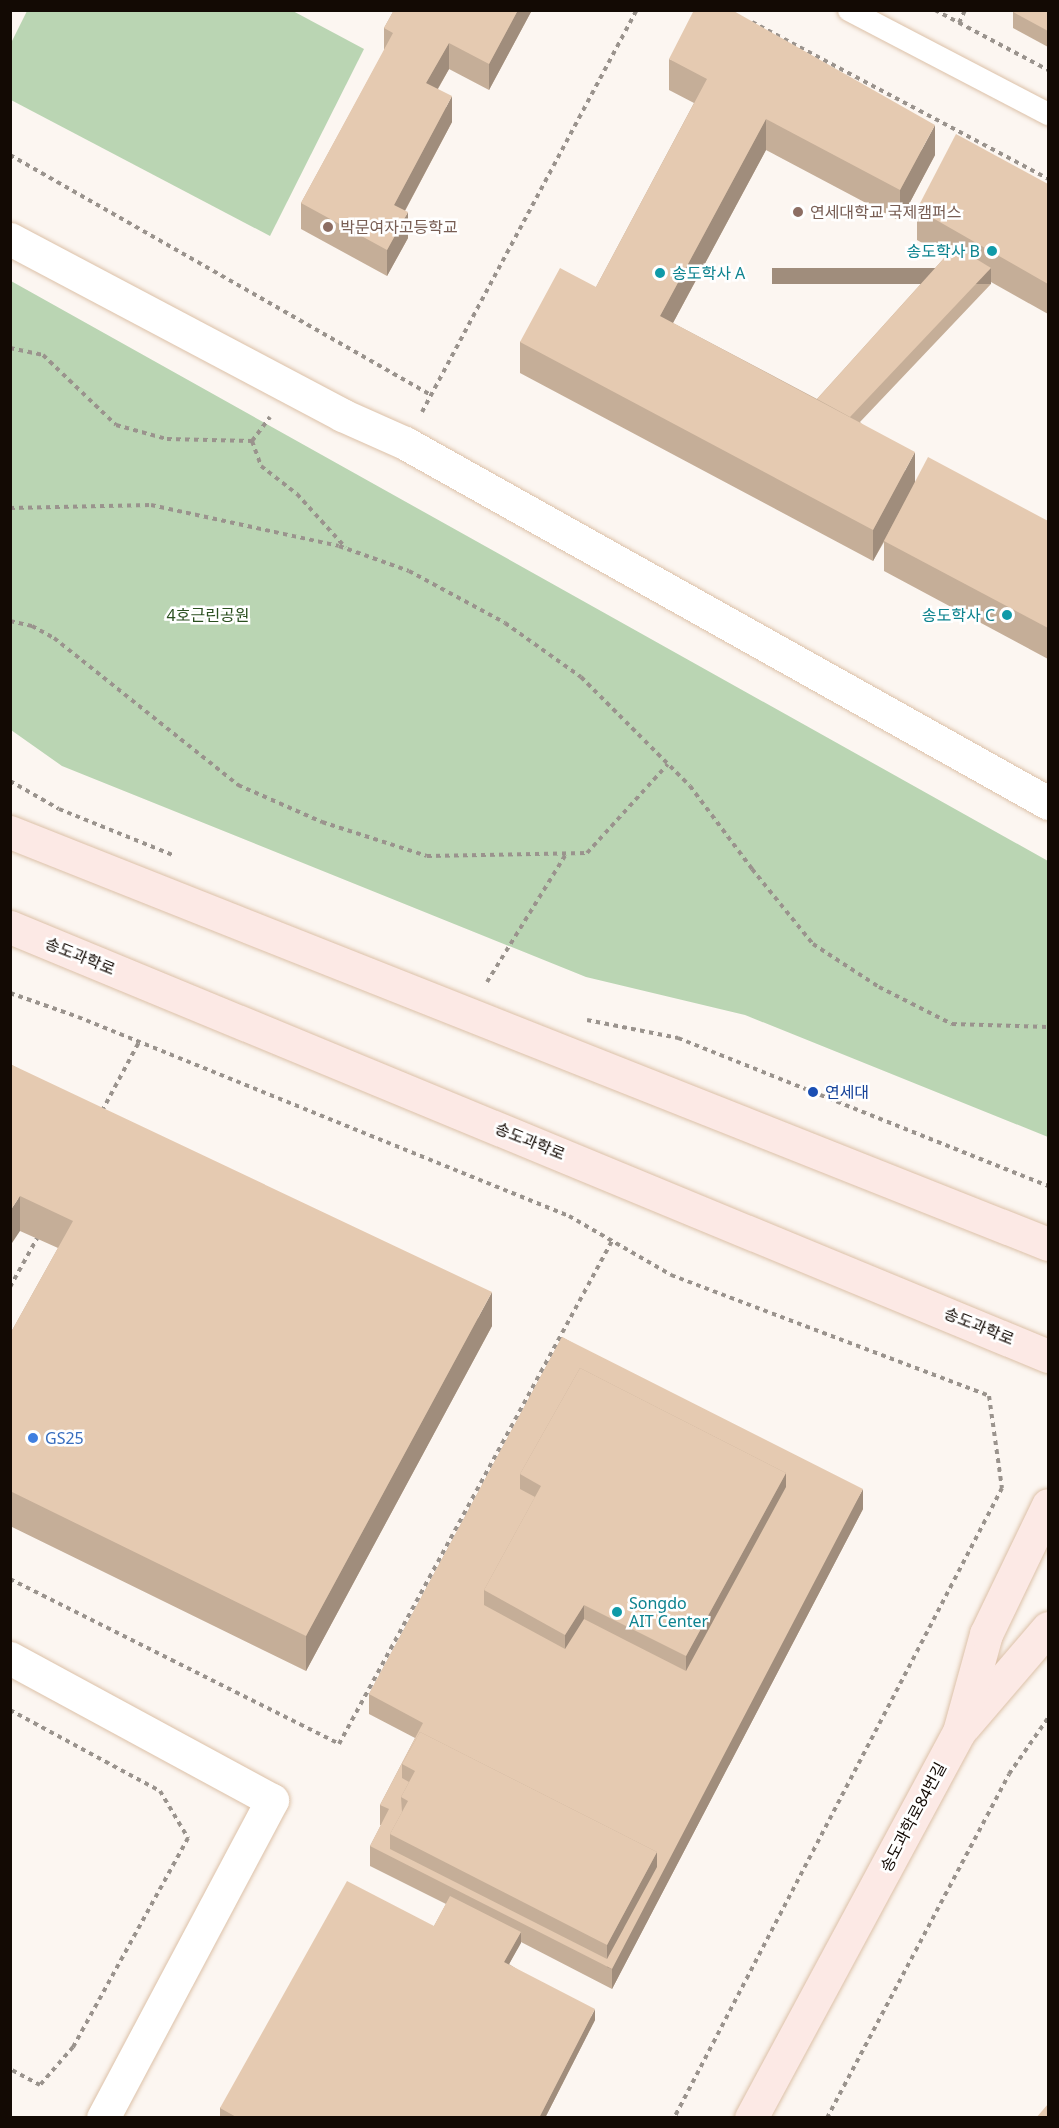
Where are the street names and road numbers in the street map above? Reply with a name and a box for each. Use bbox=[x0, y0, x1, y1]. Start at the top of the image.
street label: 송도과학로 bbox=[42, 933, 118, 979]
street label: 송도과학로 bbox=[492, 1118, 568, 1164]
street label: 송도과학로 bbox=[941, 1303, 1017, 1349]
street label: 송도과학로84번길 bbox=[876, 1759, 950, 1875]

